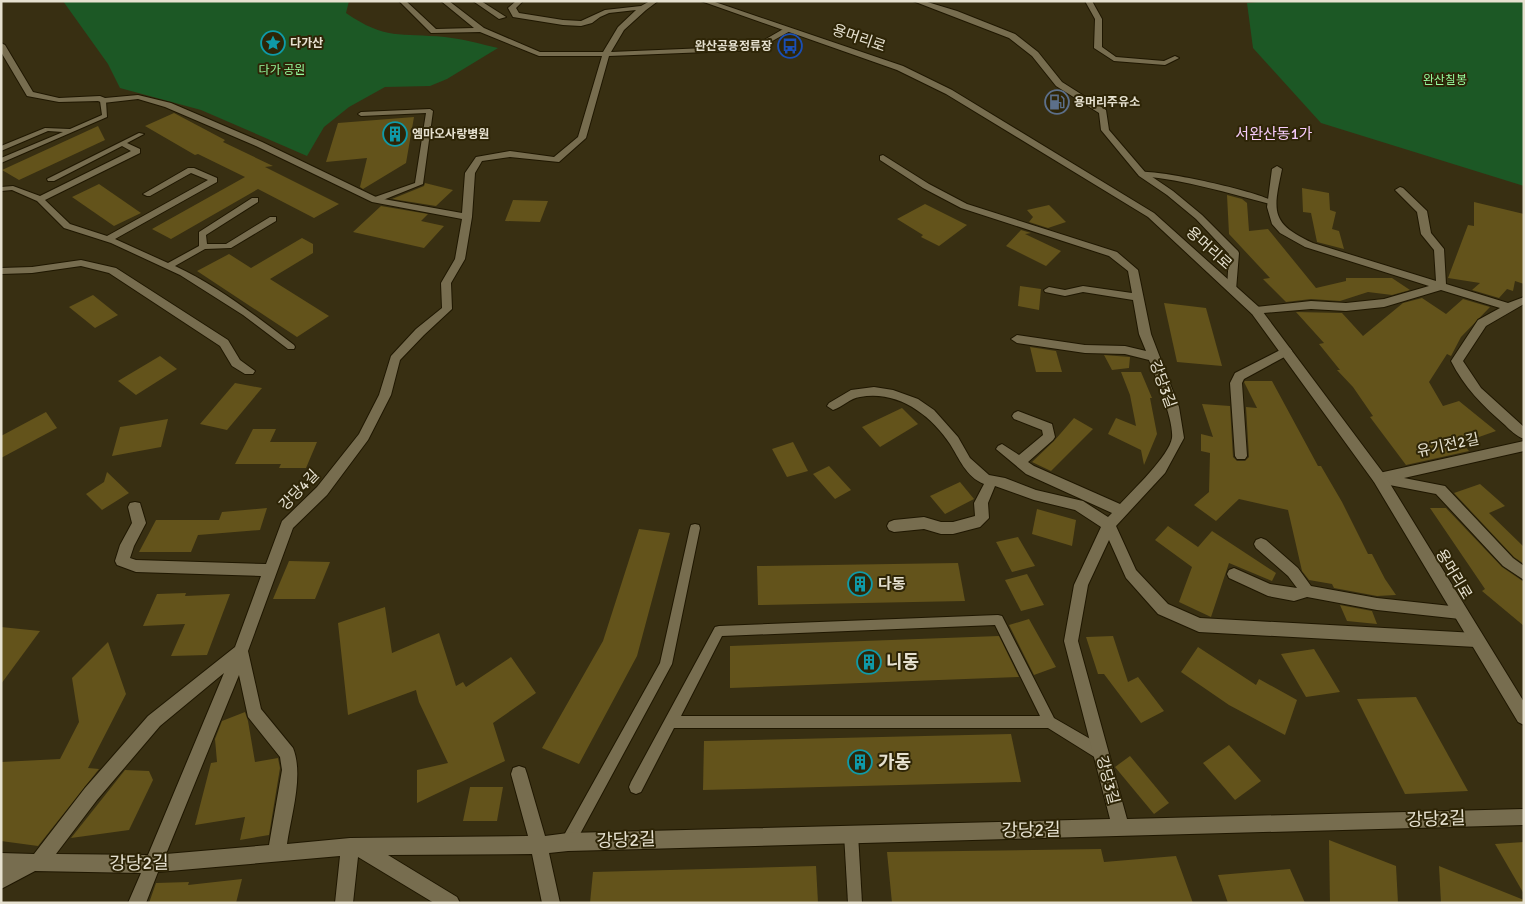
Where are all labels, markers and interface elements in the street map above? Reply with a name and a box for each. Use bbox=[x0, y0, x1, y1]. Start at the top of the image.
street label: 용머리로 bbox=[830, 21, 888, 55]
place icon: 다가산 bbox=[260, 30, 286, 56]
bus stop icon: 완산공용정류장 bbox=[777, 33, 803, 59]
place label: 다가산 bbox=[290, 36, 323, 51]
place label: 완산공용정류장 bbox=[695, 39, 772, 54]
park label: 다가 공원 bbox=[259, 63, 305, 78]
park label: 완산칠봉 bbox=[1423, 73, 1467, 88]
fuel station icon: 용머리주유소 bbox=[1044, 89, 1070, 115]
place label: 용머리주유소 bbox=[1074, 95, 1140, 110]
building icon: 엠마오사랑병원 bbox=[382, 121, 408, 147]
district label: 서완산동1가 bbox=[1235, 125, 1313, 143]
place label: 엠마오사랑병원 bbox=[412, 127, 489, 142]
street label: 용머리로 bbox=[1182, 223, 1236, 273]
street label: 강당3길 bbox=[1146, 358, 1180, 410]
street label: 유기전2길 bbox=[1415, 430, 1481, 460]
street label: 강당4길 bbox=[275, 466, 323, 514]
street label: 용머리로 bbox=[1432, 546, 1476, 602]
building icon: 다동 bbox=[847, 571, 873, 597]
place label: 다동 bbox=[878, 575, 906, 593]
building icon: 니동 bbox=[856, 649, 882, 675]
place label: 니동 bbox=[886, 651, 919, 673]
building icon: 가동 bbox=[847, 749, 873, 775]
place label: 가동 bbox=[878, 751, 911, 773]
street label: 강당3길 bbox=[1093, 754, 1123, 806]
street label: 강당2길 bbox=[1406, 807, 1466, 831]
street label: 강당2길 bbox=[1001, 818, 1061, 842]
street label: 강당2길 bbox=[596, 828, 656, 852]
street label: 강당2길 bbox=[109, 851, 169, 875]

